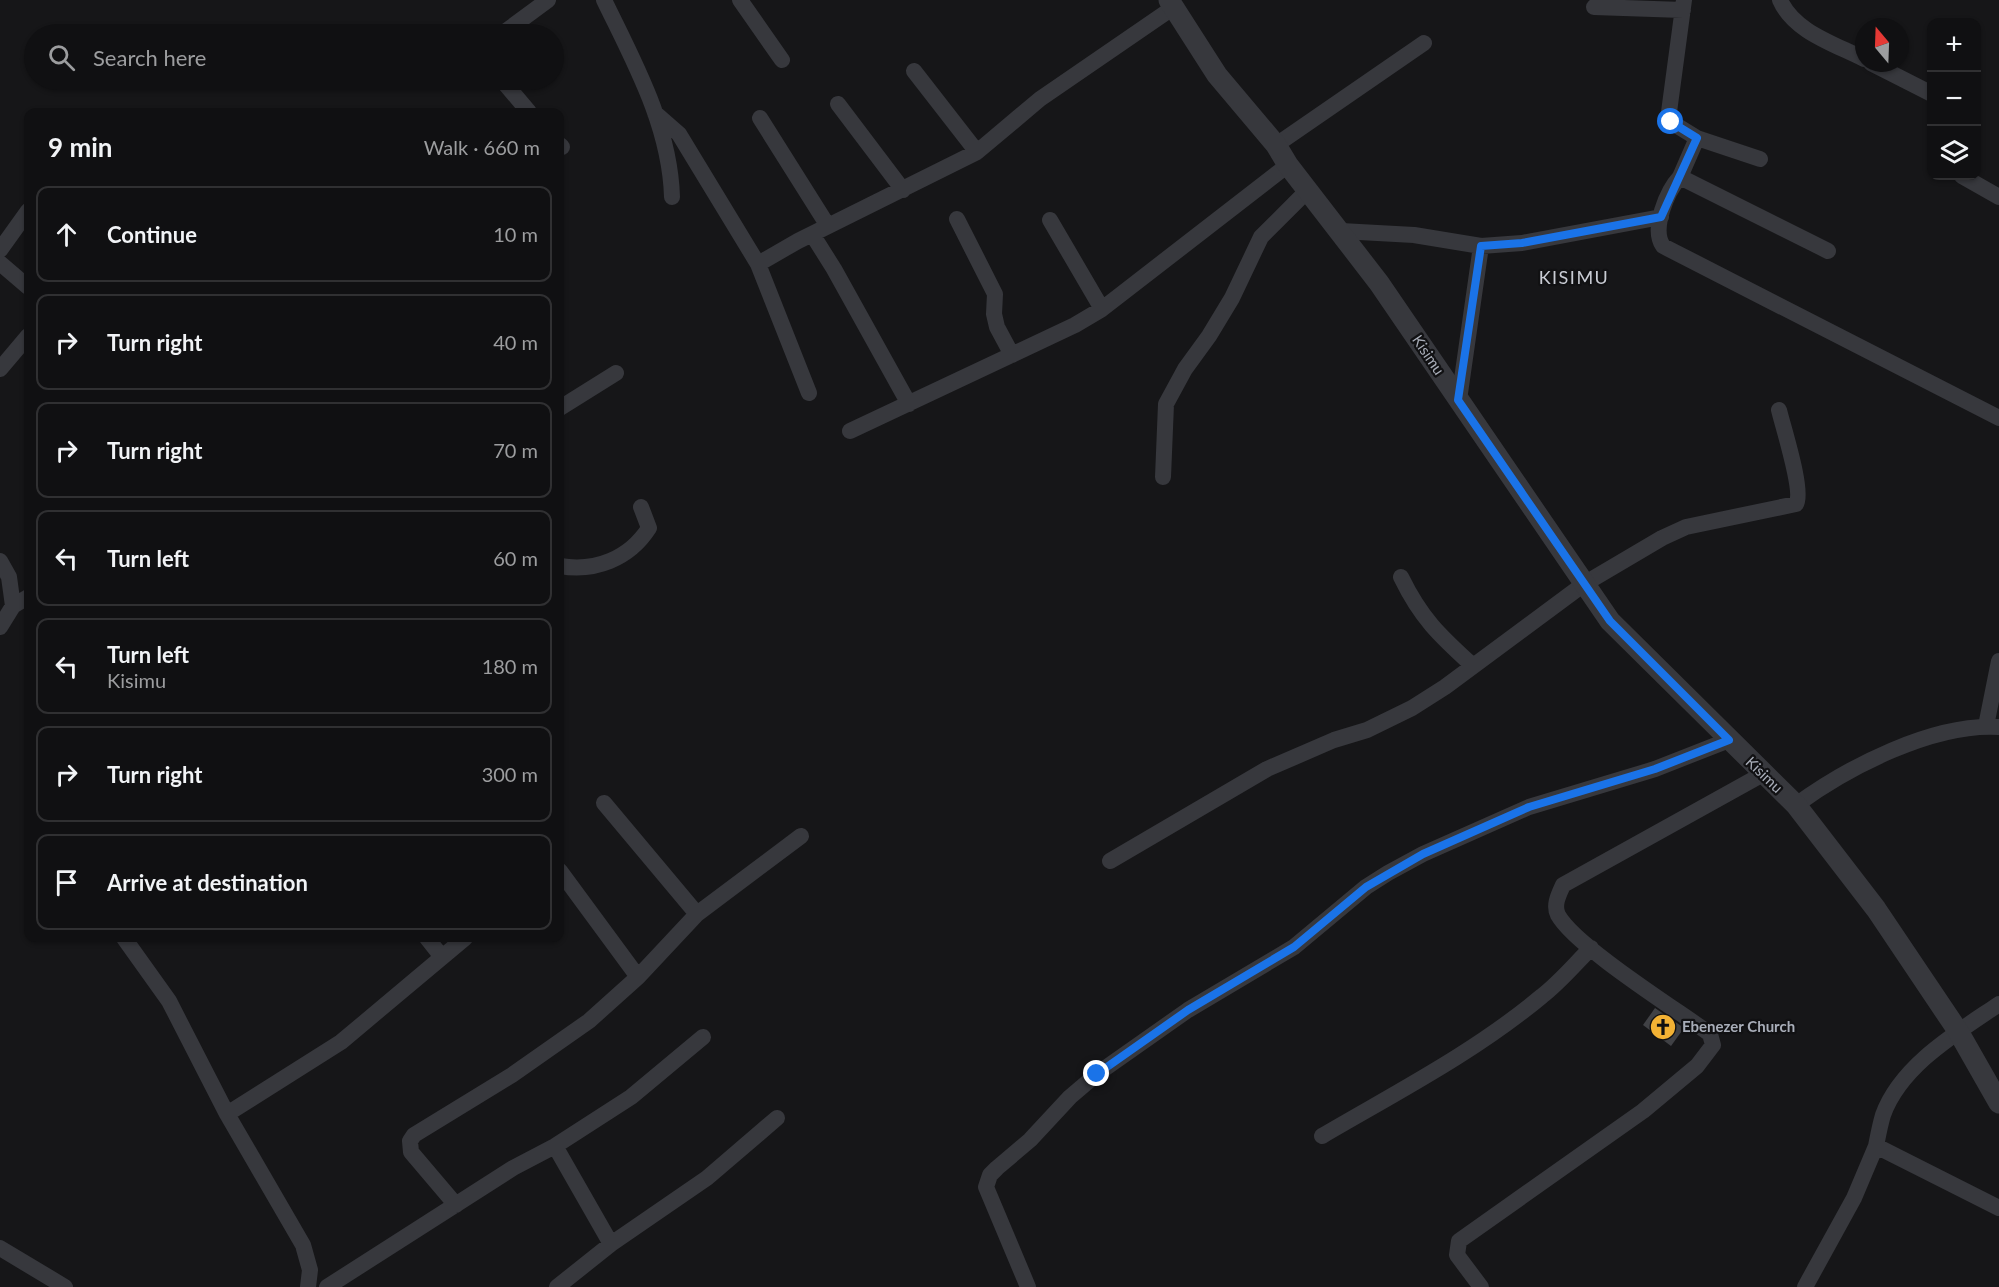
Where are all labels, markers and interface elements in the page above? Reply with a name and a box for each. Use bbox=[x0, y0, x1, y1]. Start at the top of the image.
north arrow bbox=[1855, 18, 1909, 72]
map controls bbox=[1927, 18, 1981, 180]
button: + bbox=[1927, 18, 1981, 72]
search box bbox=[24, 24, 564, 90]
icon: search bbox=[45, 41, 78, 74]
text: Search here bbox=[93, 44, 206, 71]
button: − bbox=[1927, 72, 1981, 126]
route start bbox=[1657, 108, 1683, 134]
button: layers bbox=[1927, 126, 1981, 180]
text: 9 min bbox=[48, 131, 112, 163]
text: Walk · 660 m bbox=[424, 135, 540, 159]
icon: ahead bbox=[50, 218, 83, 251]
text: Continue bbox=[107, 221, 197, 248]
text: 10 m bbox=[493, 222, 538, 246]
district label: KISIMU bbox=[1539, 266, 1609, 288]
icon: right bbox=[50, 326, 83, 359]
text: Turn right bbox=[107, 329, 202, 356]
text: 40 m bbox=[493, 330, 538, 354]
street label: Kisimu bbox=[1409, 331, 1449, 378]
icon: right bbox=[50, 434, 83, 467]
text: Turn right bbox=[107, 437, 202, 464]
text: 70 m bbox=[493, 438, 538, 462]
icon: left bbox=[50, 542, 83, 575]
text: Turn left bbox=[107, 545, 189, 572]
text: 60 m bbox=[493, 546, 538, 570]
text: Turn left bbox=[107, 641, 189, 668]
icon: left bbox=[50, 650, 83, 683]
text: 180 m bbox=[482, 654, 538, 678]
text: Kisimu bbox=[107, 668, 166, 692]
street label: Kisimu bbox=[1742, 752, 1787, 796]
icon: right bbox=[50, 758, 83, 791]
text: Turn right bbox=[107, 761, 202, 788]
text: 300 m bbox=[482, 762, 538, 786]
icon: arrive bbox=[50, 866, 83, 899]
text: Arrive at destination bbox=[107, 869, 308, 896]
church icon: Ebenezer Church bbox=[1648, 1012, 1678, 1042]
place label: Ebenezer Church bbox=[1682, 1017, 1795, 1035]
route end bbox=[1083, 1060, 1109, 1086]

